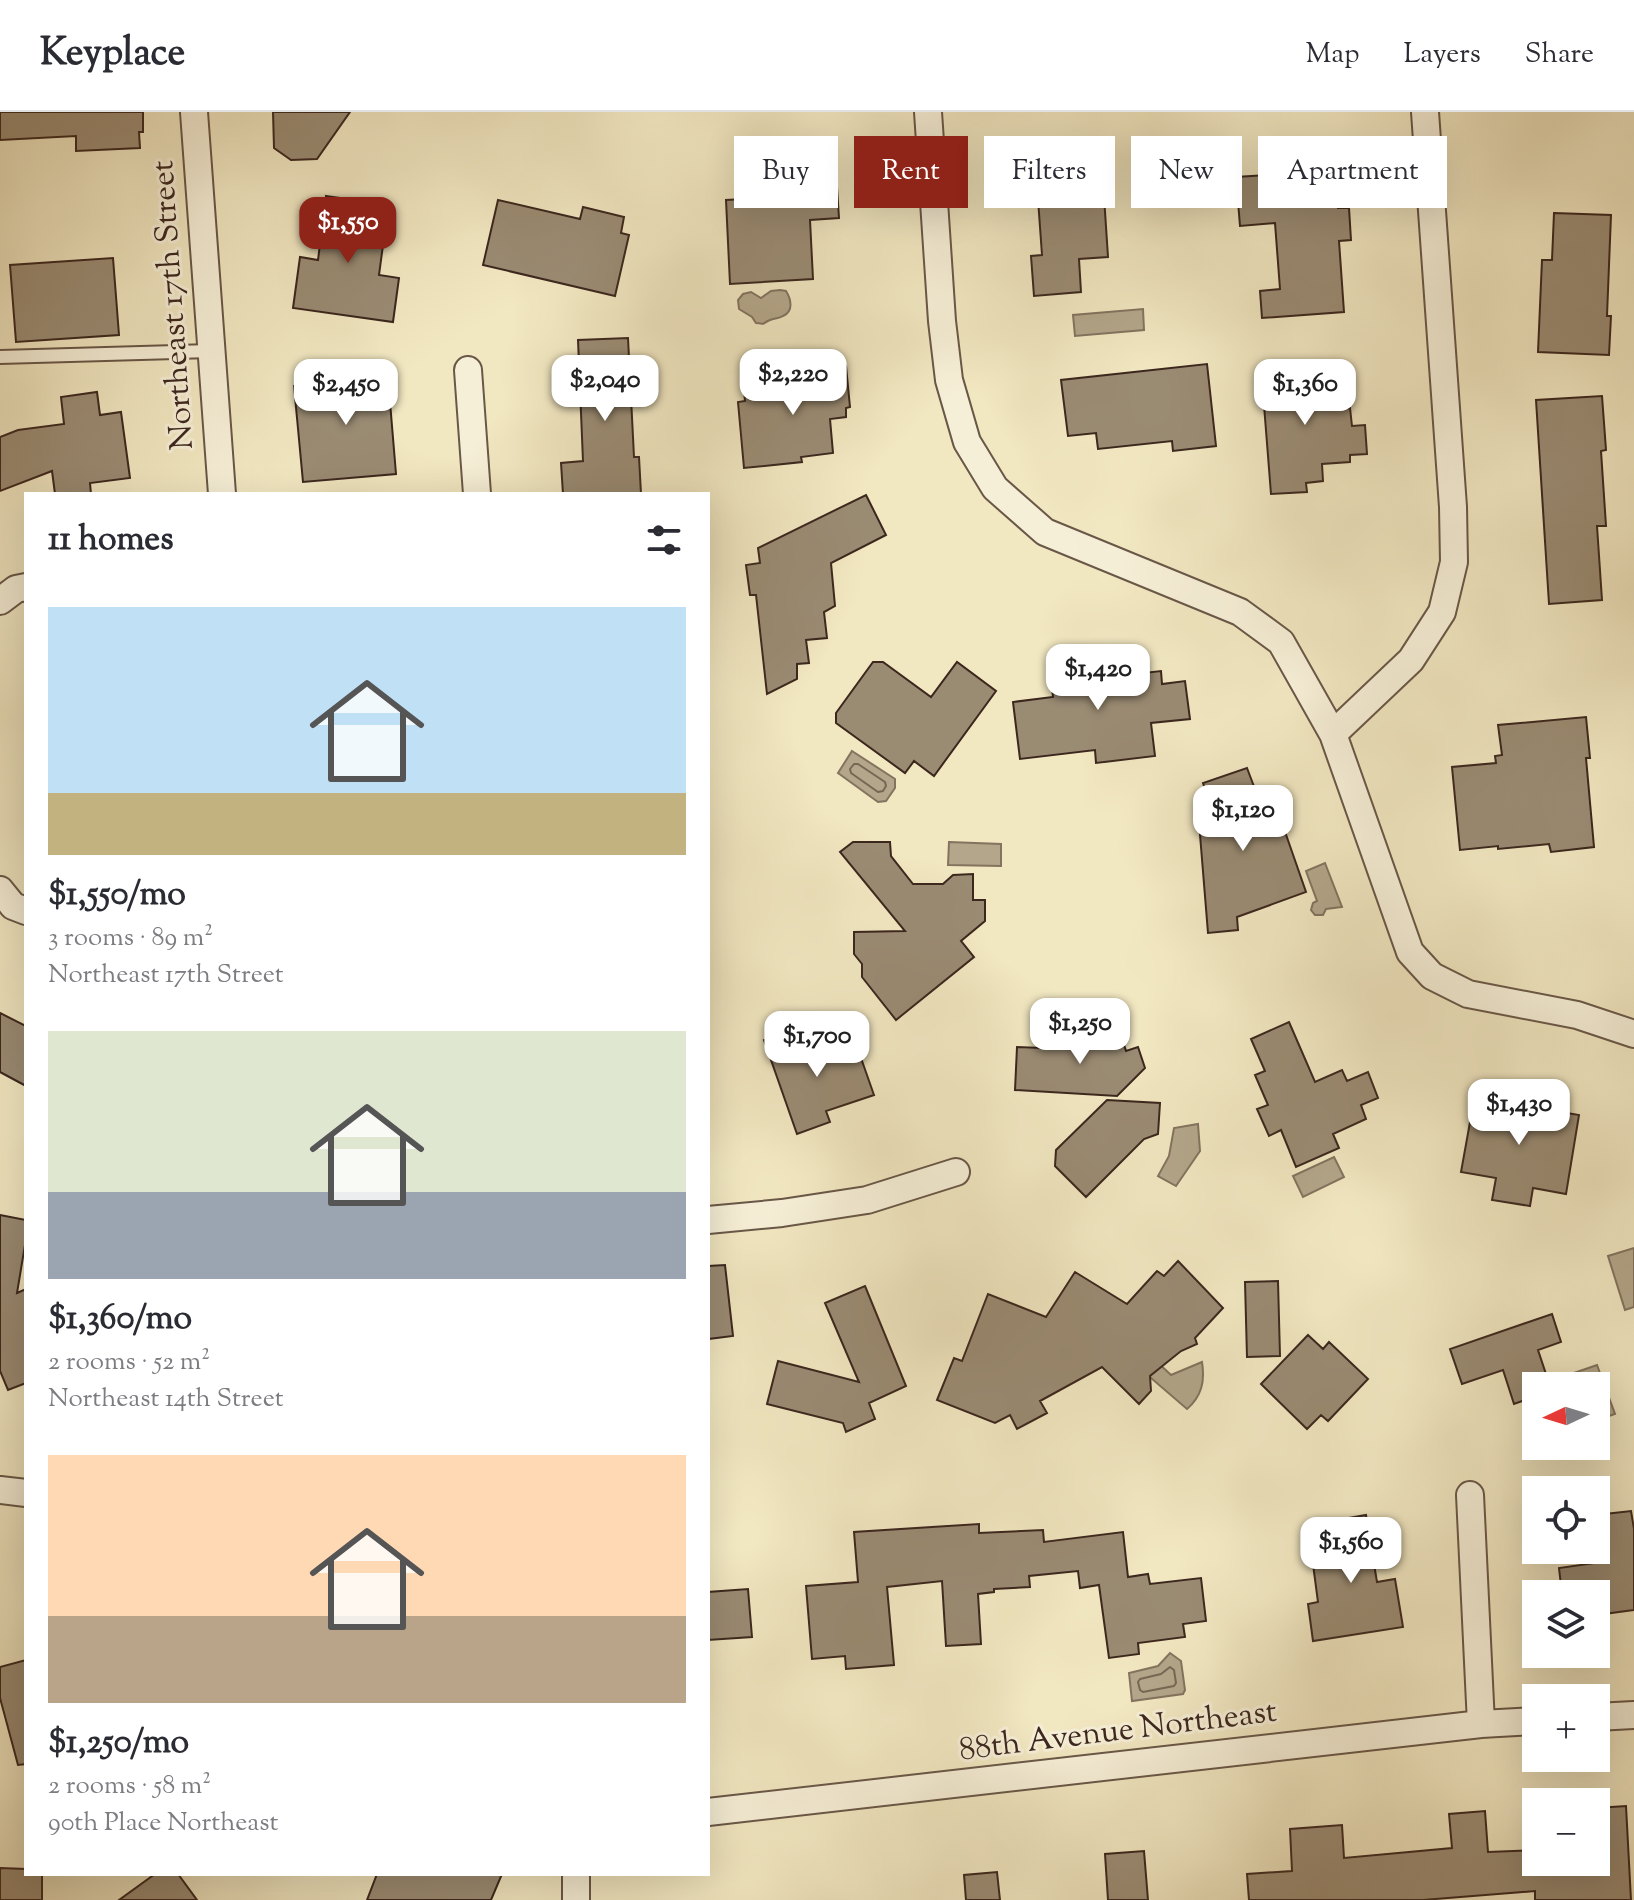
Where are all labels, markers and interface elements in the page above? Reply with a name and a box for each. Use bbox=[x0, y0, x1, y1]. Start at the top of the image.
text: Keyplace bbox=[40, 28, 185, 82]
text: Map bbox=[1306, 35, 1359, 75]
text: Layers bbox=[1403, 35, 1481, 75]
text: Share bbox=[1525, 35, 1594, 75]
chip: Buy bbox=[734, 136, 838, 208]
chip: Rent bbox=[854, 136, 968, 208]
chip: Filters bbox=[984, 136, 1115, 208]
chip: New bbox=[1131, 136, 1242, 208]
chip: Apartment bbox=[1258, 136, 1447, 208]
street label: Northeast 17th Street bbox=[141, 159, 207, 451]
pin: $1,550 bbox=[283, 197, 413, 265]
text: $1,550 bbox=[317, 204, 379, 241]
pin: $2,220 bbox=[728, 349, 858, 417]
pin: $2,040 bbox=[540, 355, 670, 423]
text: $2,220 bbox=[758, 356, 828, 393]
pin: $2,450 bbox=[281, 359, 411, 427]
pin: $1,360 bbox=[1240, 359, 1370, 427]
text: $2,040 bbox=[570, 362, 640, 399]
text: $2,450 bbox=[312, 366, 380, 403]
text: $1,360 bbox=[1272, 366, 1338, 403]
text: 11 homes bbox=[48, 516, 174, 565]
icon: filters bbox=[642, 518, 686, 562]
pin: $1,420 bbox=[1033, 644, 1163, 712]
text: $1,420 bbox=[1064, 651, 1132, 688]
icon: home bbox=[295, 659, 439, 803]
pin: $1,120 bbox=[1178, 785, 1308, 853]
text: $1,120 bbox=[1211, 792, 1275, 829]
text: $1,550/mo bbox=[48, 871, 186, 920]
text: 3 rooms · 89 m² bbox=[48, 920, 213, 957]
text: Northeast 17th Street bbox=[48, 957, 284, 994]
pin: $1,250 bbox=[1015, 998, 1145, 1066]
text: $1,250 bbox=[1048, 1005, 1112, 1042]
pin: $1,700 bbox=[752, 1011, 882, 1079]
text: $1,700 bbox=[782, 1018, 852, 1055]
pin: $1,430 bbox=[1454, 1079, 1584, 1147]
icon: home bbox=[295, 1083, 439, 1227]
text: $1,430 bbox=[1486, 1086, 1552, 1123]
text: $1,360/mo bbox=[48, 1295, 192, 1344]
text: 2 rooms · 52 m² bbox=[48, 1344, 210, 1381]
north arrow bbox=[1522, 1372, 1610, 1460]
map controls bbox=[1522, 1372, 1610, 1876]
text: Northeast 14th Street bbox=[48, 1381, 284, 1418]
button: locate bbox=[1522, 1476, 1610, 1564]
icon: home bbox=[295, 1507, 439, 1651]
pin: $1,560 bbox=[1286, 1517, 1416, 1585]
text: $1,560 bbox=[1318, 1524, 1384, 1561]
button: layers bbox=[1522, 1580, 1610, 1668]
button: + bbox=[1522, 1684, 1610, 1772]
street label: 88th Avenue Northeast bbox=[957, 1690, 1279, 1774]
text: $1,250/mo bbox=[48, 1719, 189, 1768]
text: 2 rooms · 58 m² bbox=[48, 1768, 211, 1805]
button: − bbox=[1522, 1788, 1610, 1876]
text: 90th Place Northeast bbox=[48, 1805, 278, 1842]

